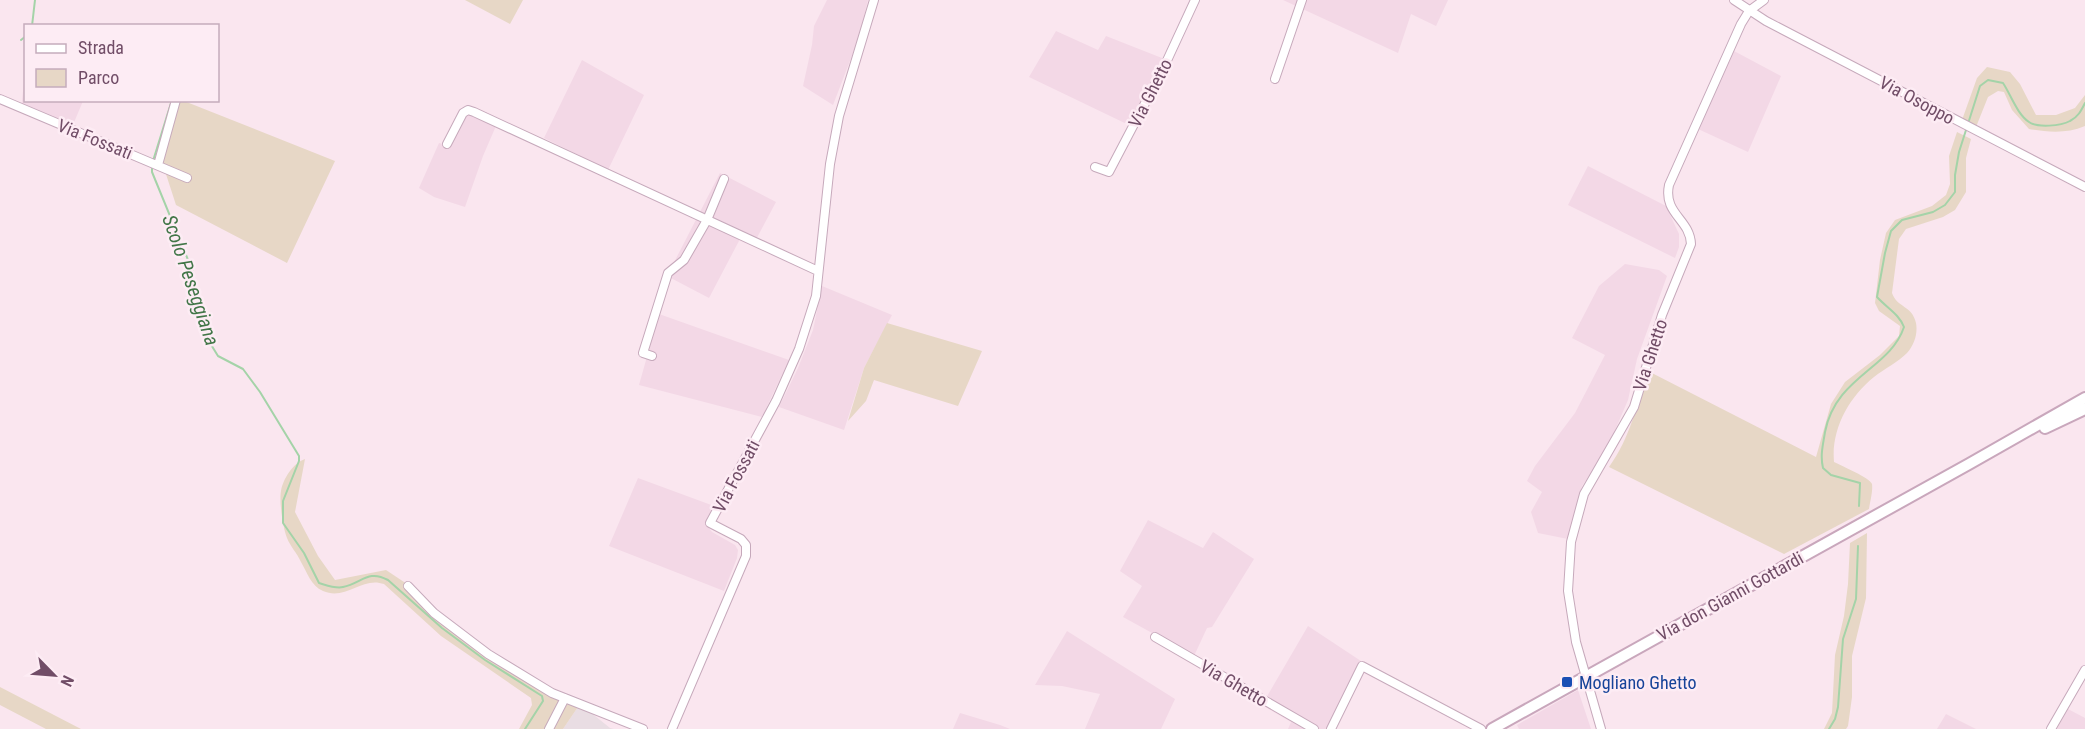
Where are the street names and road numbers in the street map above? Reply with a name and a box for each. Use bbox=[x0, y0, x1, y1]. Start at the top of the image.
street label: Via Ghetto bbox=[1124, 55, 1176, 131]
street label: Via Osoppo bbox=[1876, 72, 1958, 128]
street label: Via Fossati bbox=[54, 114, 136, 164]
street label: Via Ghetto bbox=[1629, 316, 1671, 394]
street label: Via Fossati bbox=[708, 436, 764, 516]
street label: Via don Gianni Gottardi bbox=[1653, 547, 1807, 645]
street label: Via Ghetto bbox=[1197, 655, 1271, 711]

